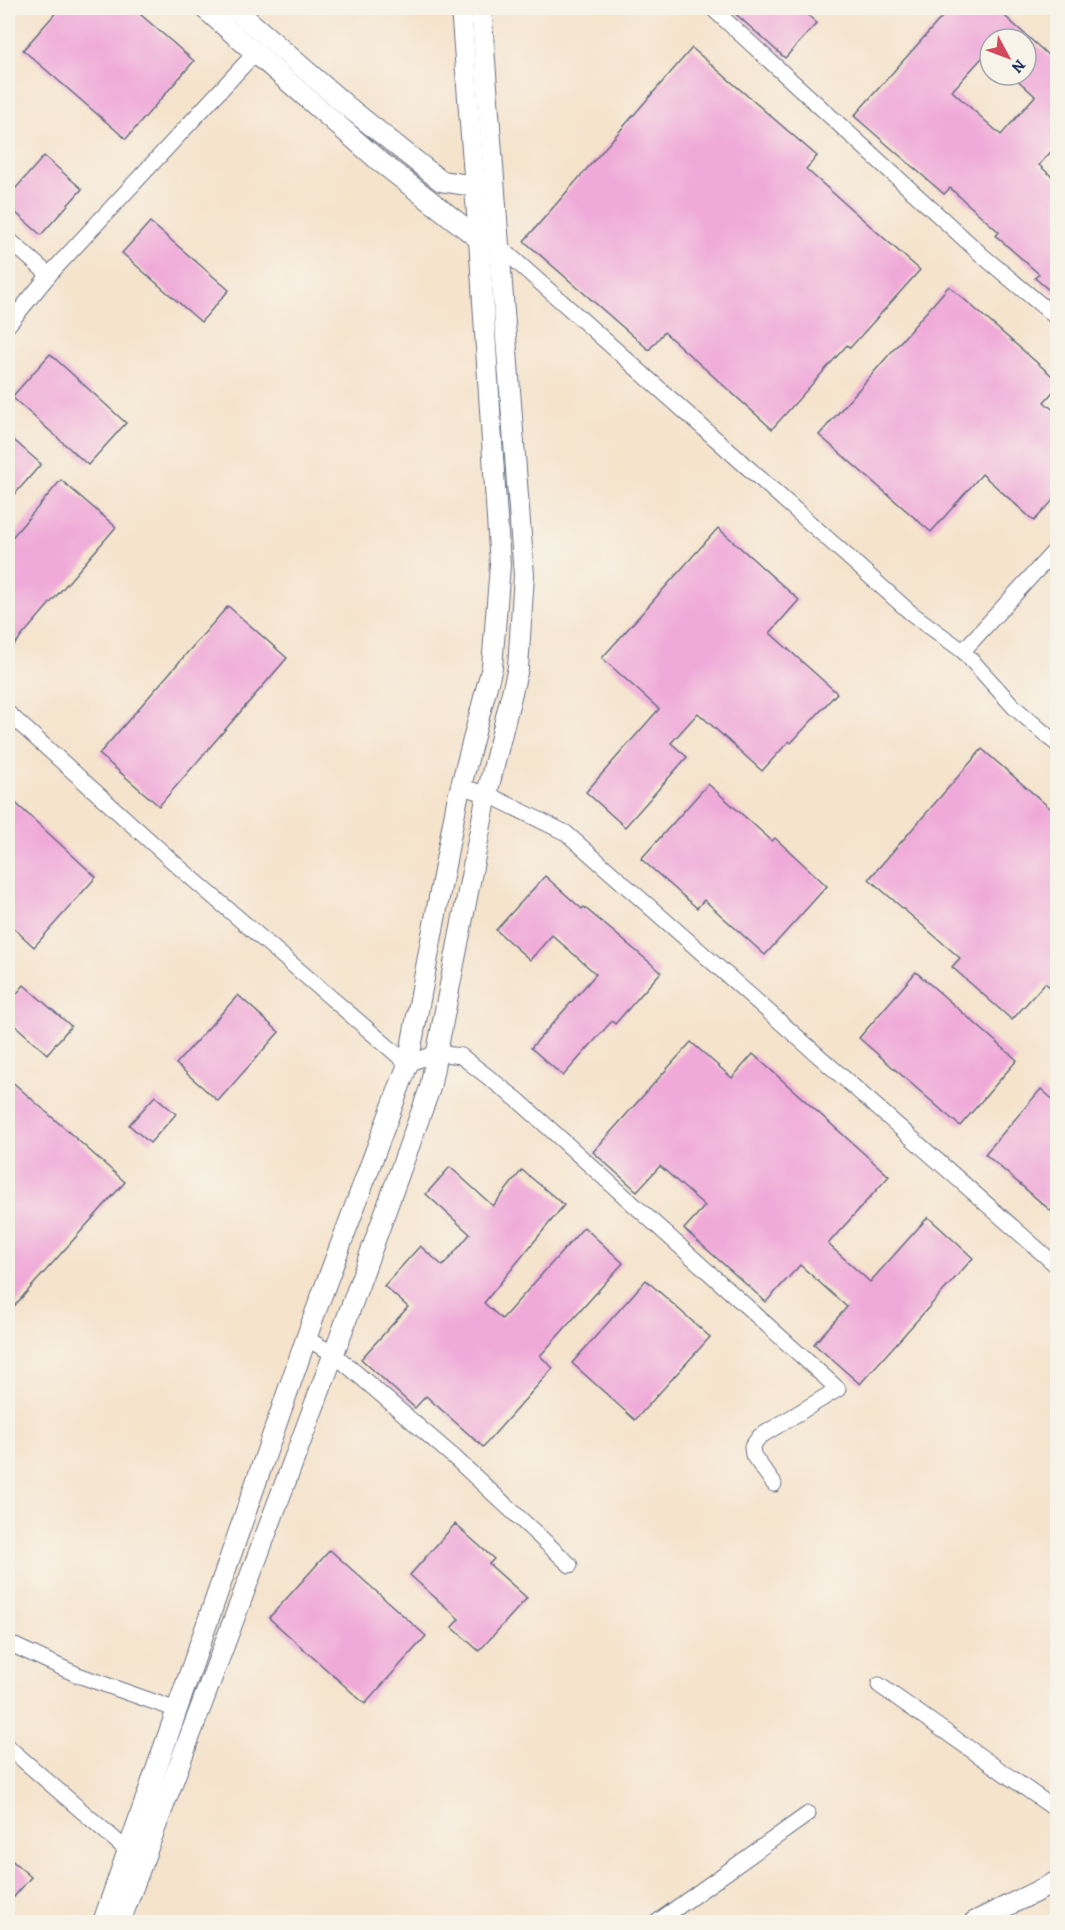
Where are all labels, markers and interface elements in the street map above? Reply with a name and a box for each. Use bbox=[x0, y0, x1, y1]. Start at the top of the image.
north arrow bbox=[978, 27, 1038, 87]
text: N bbox=[1006, 55, 1031, 78]

